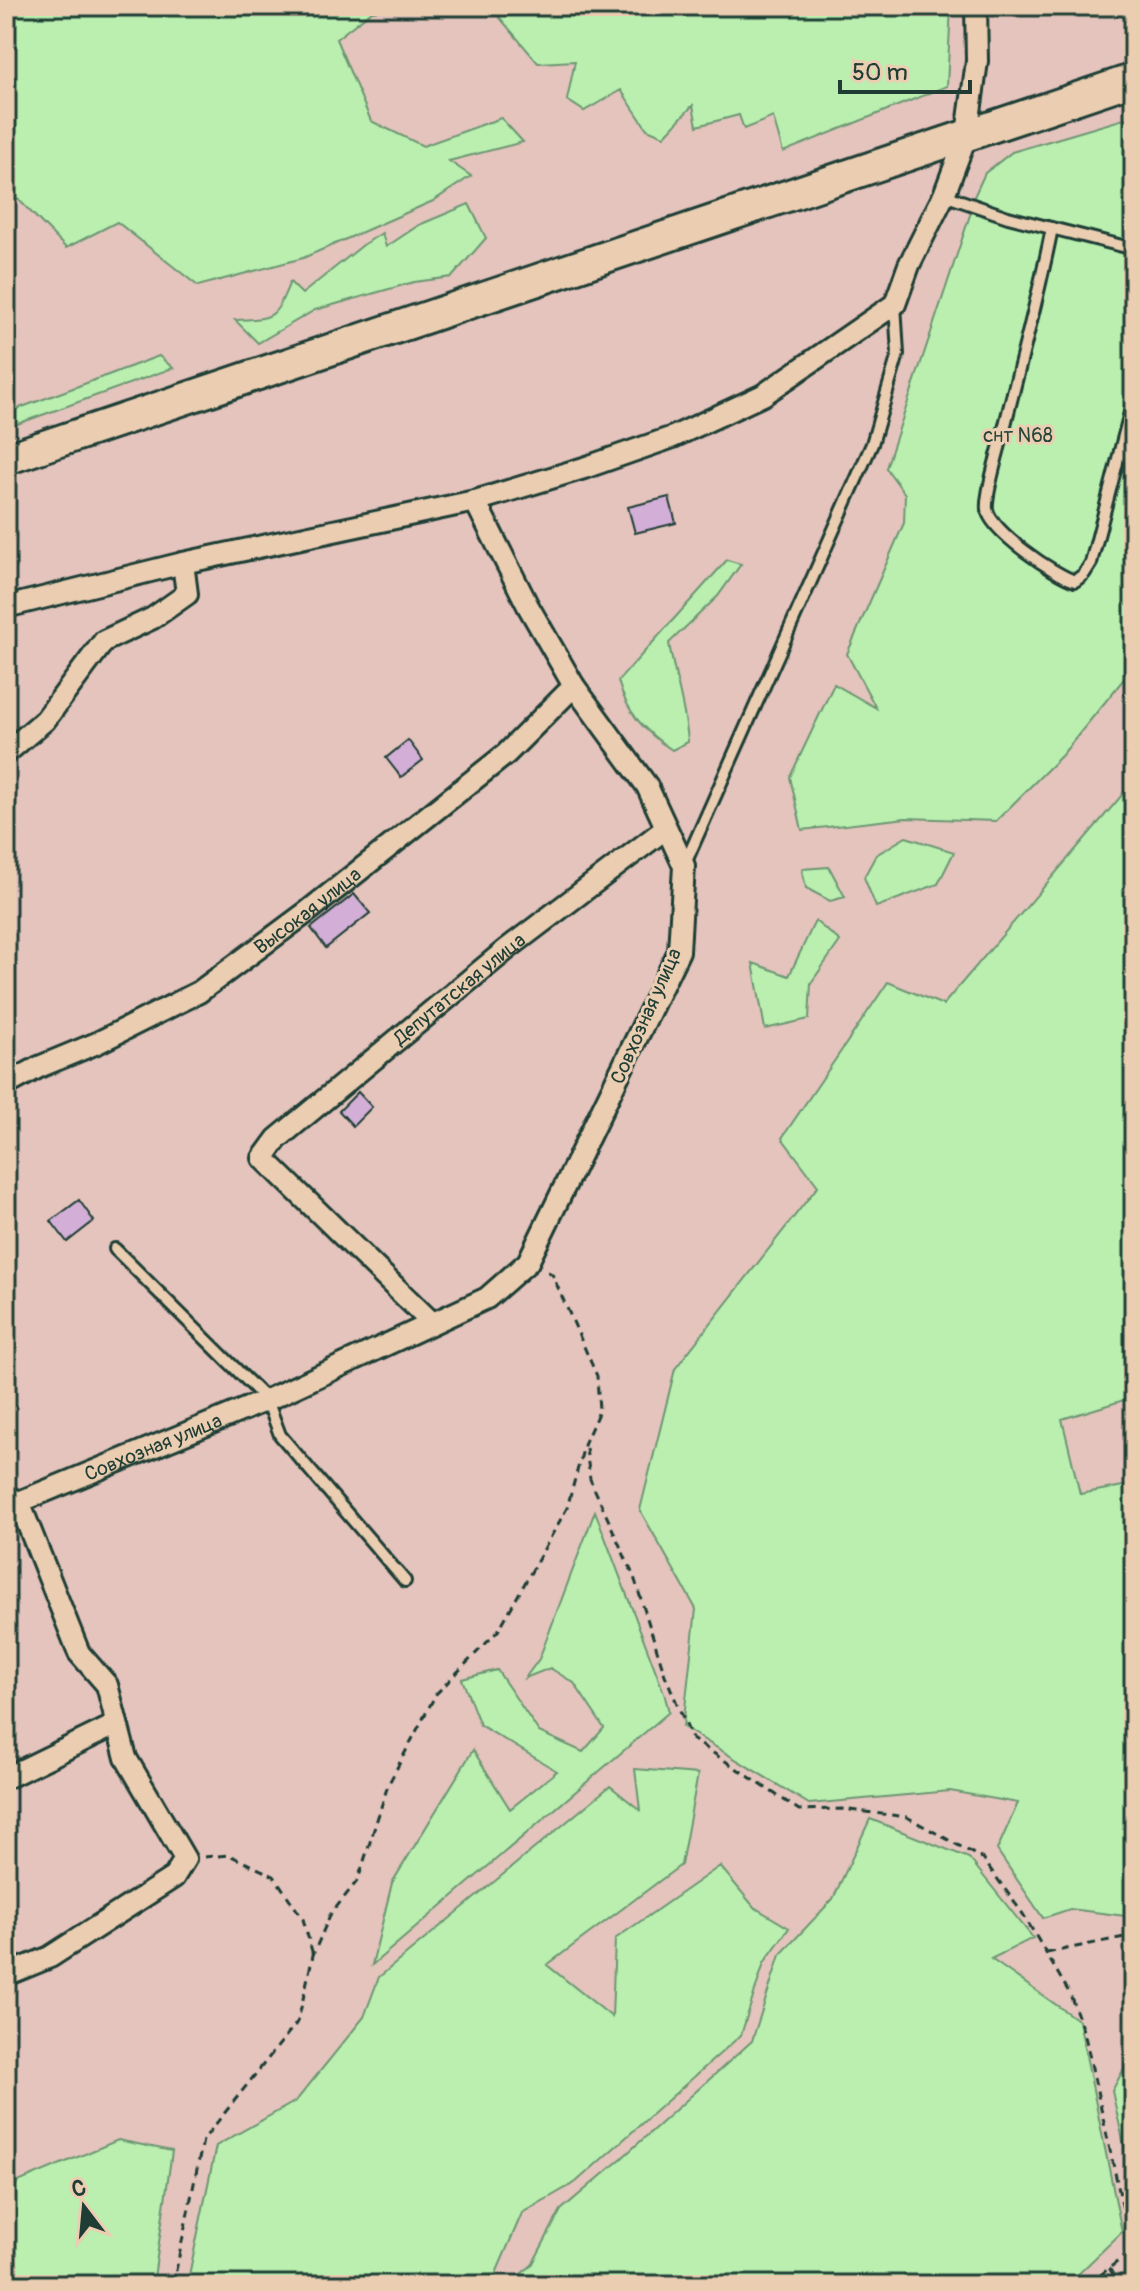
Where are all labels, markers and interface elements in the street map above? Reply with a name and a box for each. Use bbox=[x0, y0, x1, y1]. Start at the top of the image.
scale bar bbox=[840, 44, 970, 94]
text: 50 m bbox=[852, 58, 908, 87]
park label: снт N68 bbox=[983, 423, 1053, 448]
street label: Высокая улица bbox=[249, 862, 366, 960]
street label: Депутатская улица bbox=[387, 927, 530, 1051]
street label: Совхозная улица bbox=[605, 944, 687, 1088]
street label: Совхозная улица bbox=[81, 1407, 225, 1486]
north arrow bbox=[44, 2167, 124, 2247]
text: С bbox=[68, 2173, 90, 2204]

